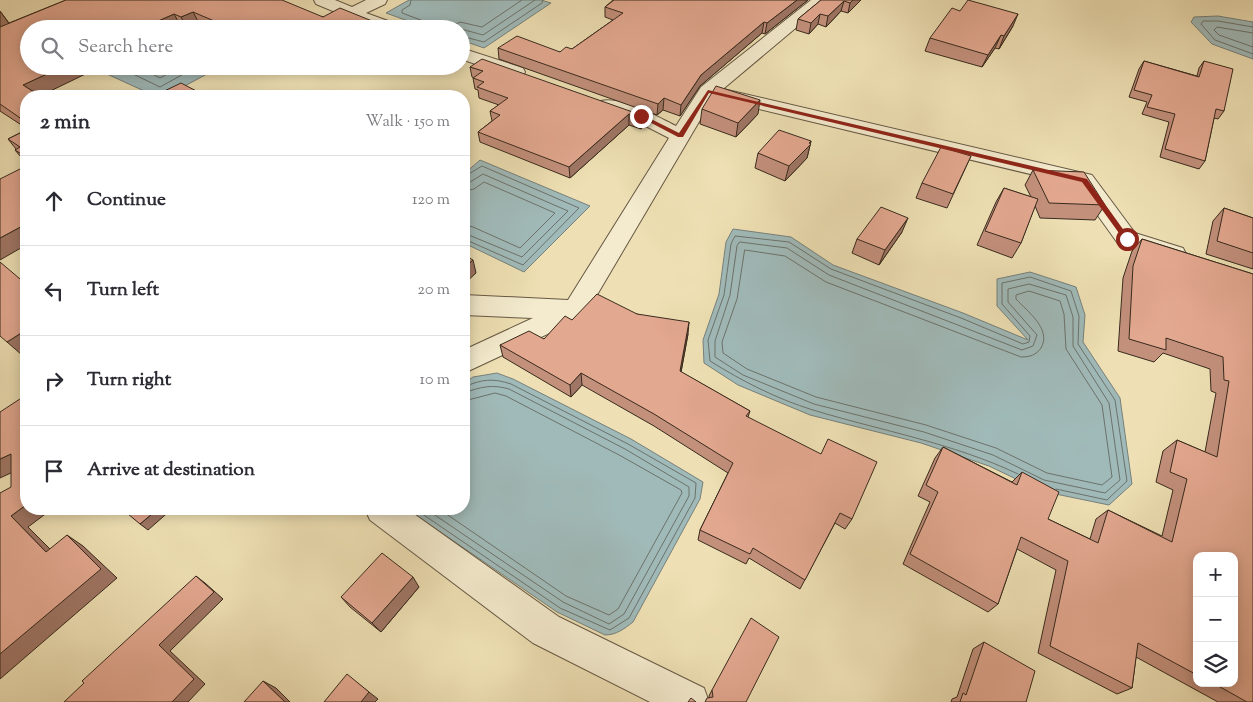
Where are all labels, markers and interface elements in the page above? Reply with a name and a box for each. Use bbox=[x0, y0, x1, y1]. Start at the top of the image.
search box bbox=[20, 20, 470, 75]
icon: search bbox=[38, 34, 66, 62]
text: Search here bbox=[78, 34, 173, 61]
route end bbox=[630, 105, 653, 128]
text: 2 min bbox=[40, 108, 90, 138]
text: Walk · 150 m bbox=[366, 111, 450, 134]
icon: ahead bbox=[40, 187, 68, 215]
text: Continue bbox=[87, 187, 166, 214]
text: 120 m bbox=[412, 189, 450, 212]
route start bbox=[1116, 228, 1139, 251]
icon: left bbox=[40, 277, 68, 305]
text: Turn left bbox=[87, 277, 159, 304]
text: 20 m bbox=[417, 279, 450, 302]
icon: right bbox=[40, 367, 68, 395]
text: Turn right bbox=[87, 367, 171, 394]
text: 10 m bbox=[420, 369, 450, 392]
icon: arrive bbox=[40, 457, 68, 485]
text: Arrive at destination bbox=[87, 457, 255, 484]
map controls bbox=[1193, 552, 1238, 687]
button: + bbox=[1193, 552, 1238, 597]
button: − bbox=[1193, 597, 1238, 642]
button: layers bbox=[1193, 642, 1238, 687]

